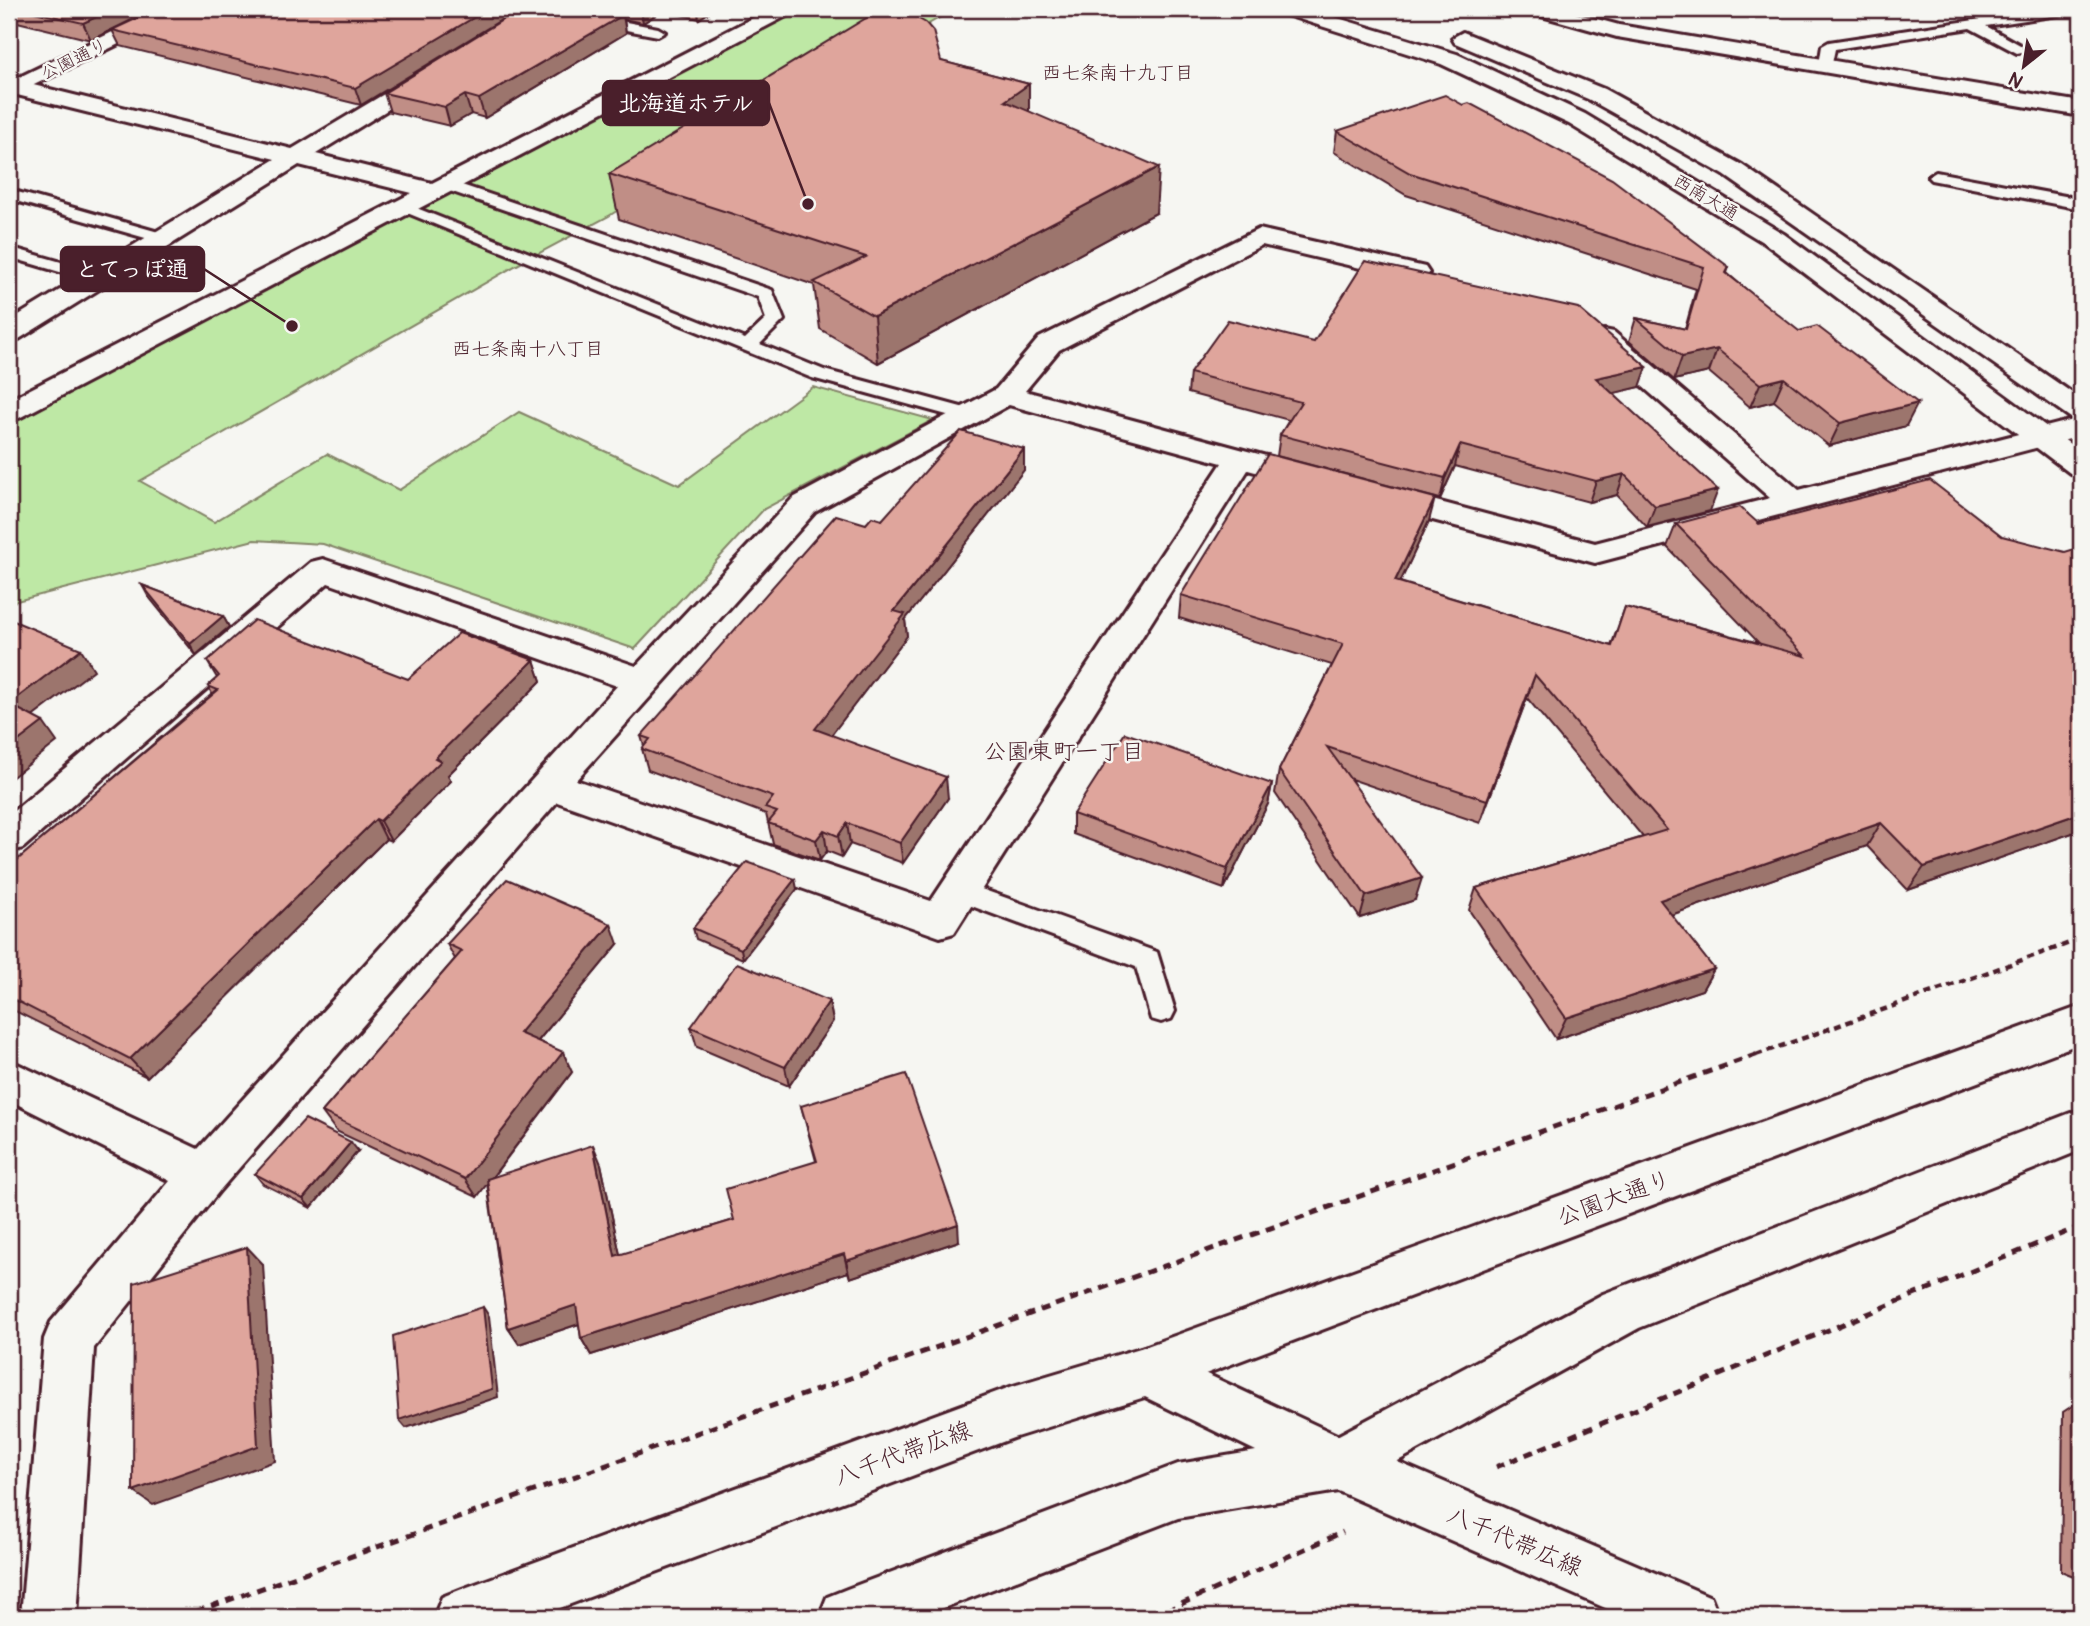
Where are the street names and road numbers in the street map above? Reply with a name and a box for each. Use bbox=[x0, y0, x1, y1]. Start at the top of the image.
street label: 公園通り bbox=[37, 33, 112, 86]
street label: 西南大通 bbox=[1669, 169, 1743, 226]
street label: 公園大通り bbox=[1553, 1164, 1676, 1233]
street label: 八千代帯広線 bbox=[831, 1415, 976, 1492]
street label: 八千代帯広線 bbox=[1443, 1500, 1587, 1583]

